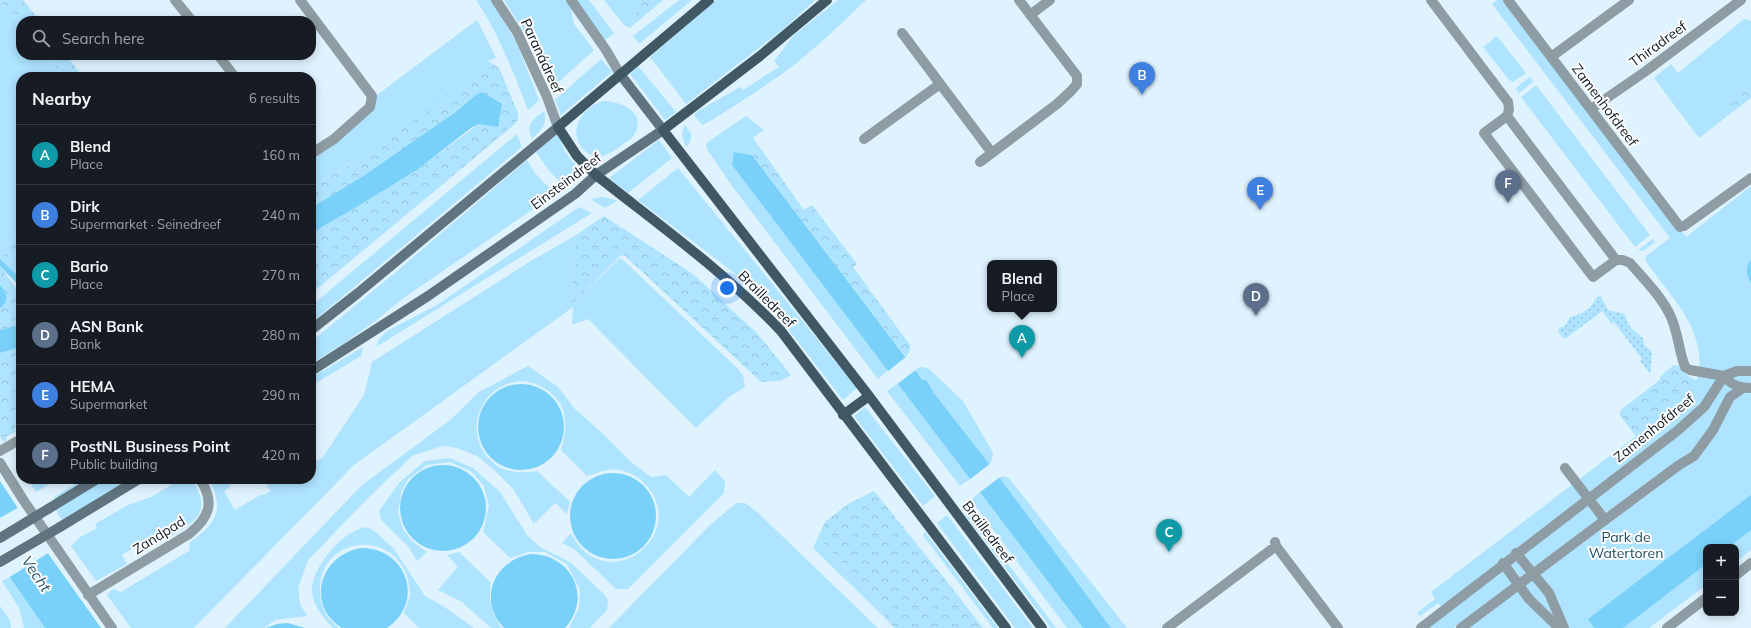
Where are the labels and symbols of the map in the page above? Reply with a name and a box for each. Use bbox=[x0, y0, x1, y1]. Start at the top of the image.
street label: Paranádreef bbox=[517, 16, 567, 97]
street label: Thiradreef bbox=[1626, 17, 1691, 71]
street label: Zamenhofdreef bbox=[1568, 60, 1642, 150]
pin: B bbox=[1129, 62, 1155, 95]
street label: Einsteindreef bbox=[527, 148, 605, 213]
pin: F bbox=[1495, 170, 1521, 203]
pin: E bbox=[1247, 177, 1273, 210]
street label: Brailledreef bbox=[735, 267, 800, 332]
your location bbox=[717, 278, 737, 298]
pin: D bbox=[1243, 283, 1269, 316]
pin: A bbox=[1009, 325, 1035, 358]
street label: Zamenhofdreef bbox=[1610, 390, 1698, 466]
street label: Brailledreef bbox=[959, 497, 1018, 567]
street label: Zandpad bbox=[129, 512, 189, 558]
pin: C bbox=[1156, 519, 1182, 552]
park label: Park de Watertoren bbox=[1589, 528, 1663, 562]
water label: Vecht bbox=[18, 552, 56, 596]

